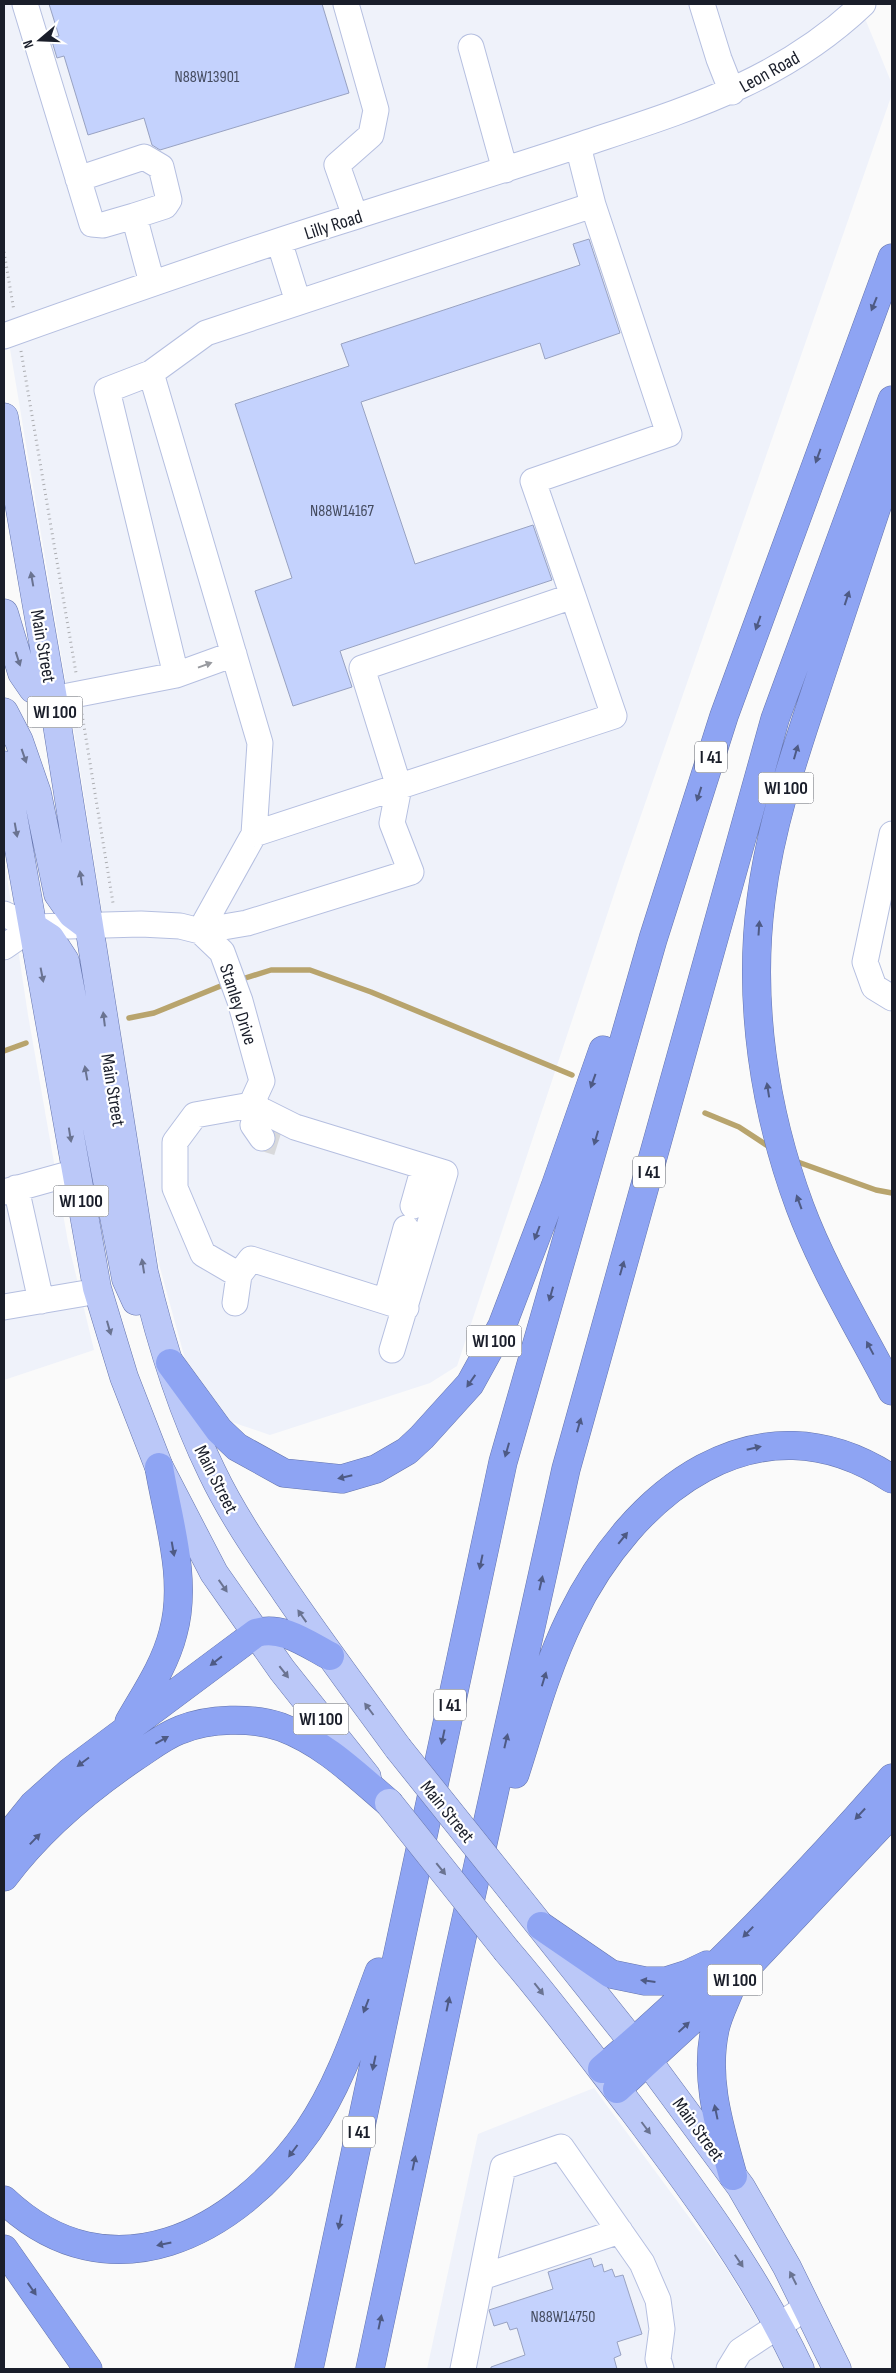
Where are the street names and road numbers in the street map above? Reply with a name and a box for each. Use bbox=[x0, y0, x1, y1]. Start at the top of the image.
street label: Leon Road bbox=[736, 46, 804, 98]
street label: Lilly Road bbox=[302, 205, 365, 246]
street label: Main Street bbox=[25, 608, 60, 685]
road number: WI 100 bbox=[28, 696, 82, 728]
road number: I 41 bbox=[695, 742, 727, 772]
road number: WI 100 bbox=[758, 772, 814, 804]
street label: Stanley Drive bbox=[214, 961, 261, 1048]
street label: Main Street bbox=[95, 1052, 130, 1128]
road number: I 41 bbox=[633, 1156, 665, 1188]
road number: WI 100 bbox=[54, 1186, 108, 1216]
road number: WI 100 bbox=[466, 1325, 522, 1356]
street label: Main Street bbox=[189, 1442, 243, 1518]
road number: I 41 bbox=[434, 1690, 466, 1720]
road number: WI 100 bbox=[294, 1704, 348, 1735]
street label: Main Street bbox=[415, 1776, 479, 1848]
road number: WI 100 bbox=[708, 1964, 762, 1996]
street label: Main Street bbox=[667, 2093, 729, 2166]
road number: I 41 bbox=[343, 2116, 375, 2148]

